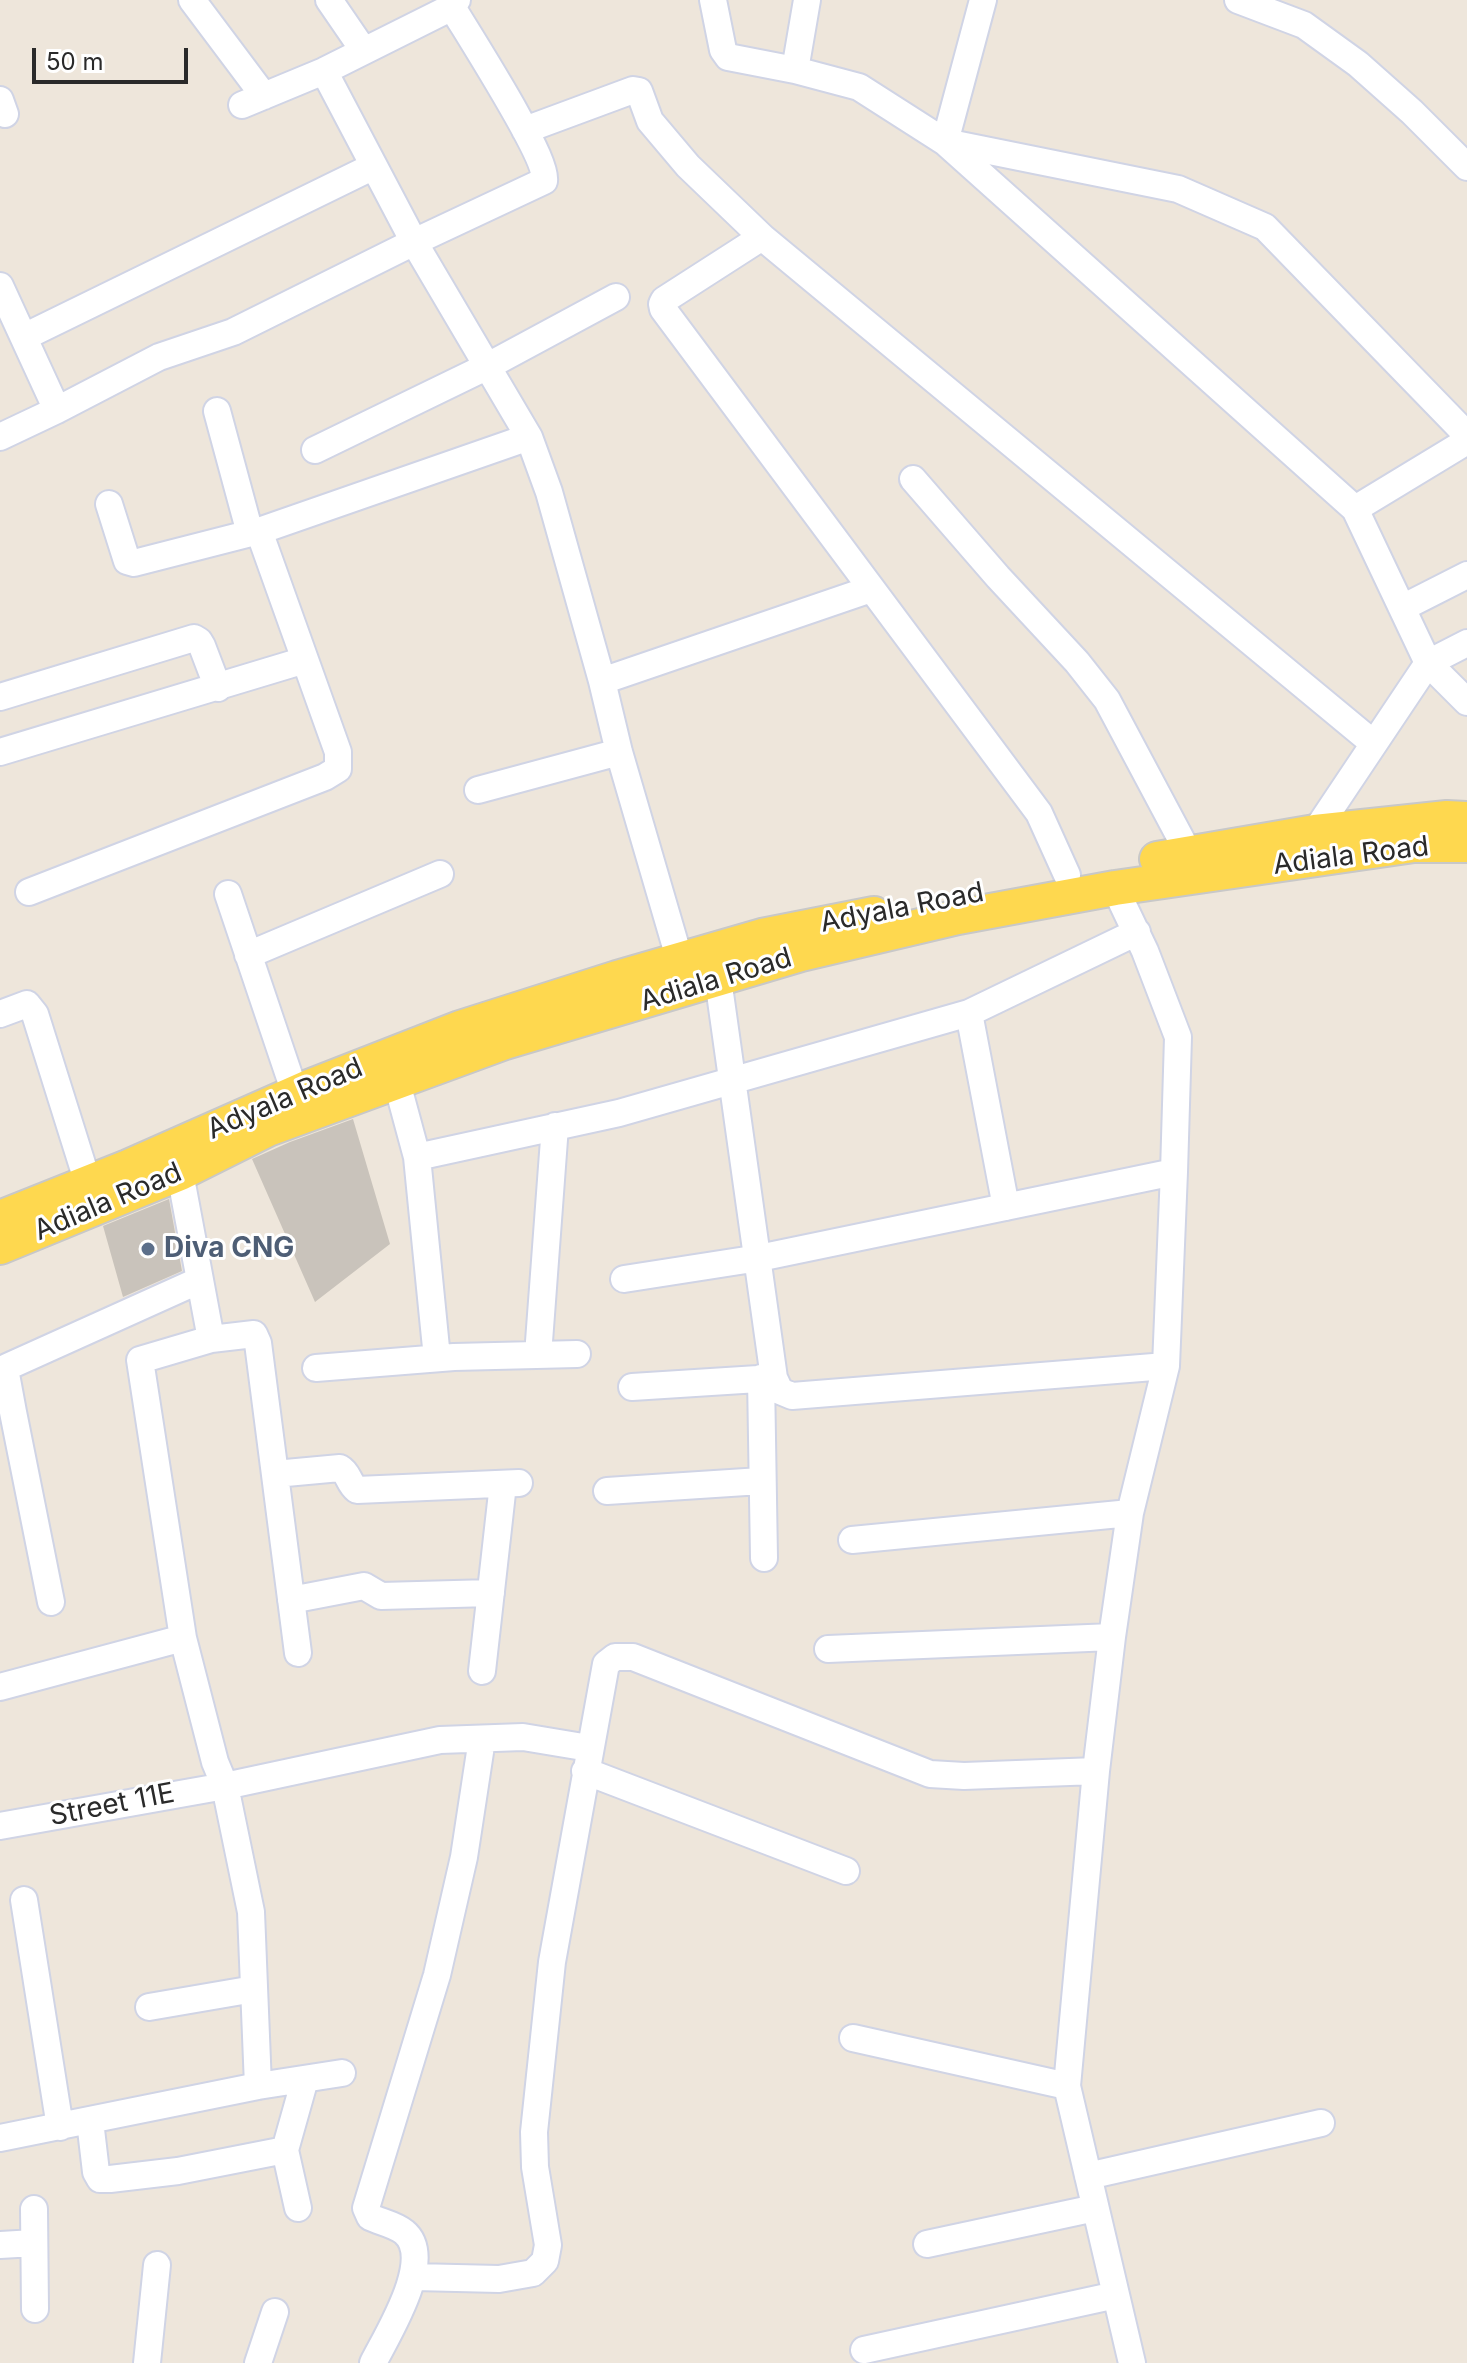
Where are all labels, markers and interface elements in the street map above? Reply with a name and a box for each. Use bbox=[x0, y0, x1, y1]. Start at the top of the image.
scale bar bbox=[36, 32, 192, 82]
text: 50 m bbox=[46, 47, 104, 76]
street label: Adiala Road bbox=[1271, 830, 1431, 882]
street label: Adyala Road bbox=[817, 876, 987, 940]
street label: Adiala Road bbox=[636, 941, 796, 1019]
street label: Adyala Road bbox=[202, 1051, 368, 1147]
street label: Adiala Road bbox=[29, 1156, 187, 1248]
place label: Diva CNG bbox=[164, 1232, 294, 1266]
marker: Diva CNG bbox=[139, 1240, 157, 1258]
street label: Street 11E bbox=[47, 1776, 177, 1834]

